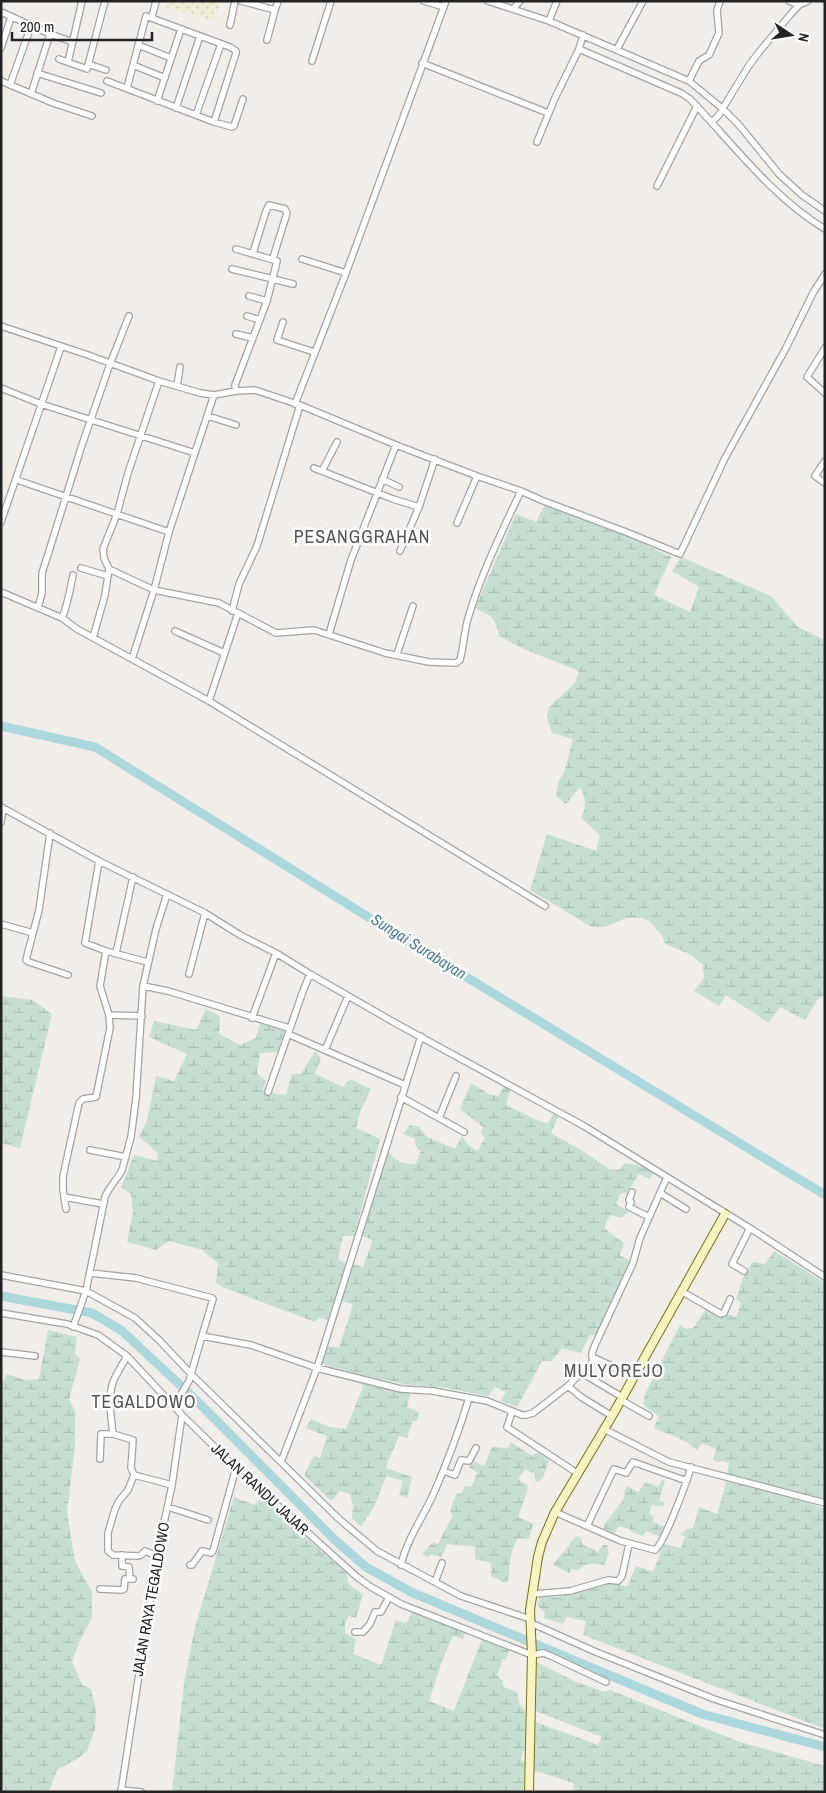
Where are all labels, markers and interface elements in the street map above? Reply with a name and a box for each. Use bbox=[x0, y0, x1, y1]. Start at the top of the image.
scale bar bbox=[12, 10, 152, 42]
north arrow bbox=[766, 10, 816, 60]
text: 200 m bbox=[20, 16, 54, 37]
text: N bbox=[794, 32, 813, 44]
district label: PESANGGRAHAN bbox=[294, 524, 430, 549]
water label: Sungai Surabayan bbox=[367, 908, 471, 984]
district label: MULYOREJO bbox=[564, 1358, 664, 1383]
district label: TEGALDOWO bbox=[92, 1389, 196, 1414]
street label: JALAN RANDU JAJAR bbox=[207, 1438, 314, 1540]
street label: JALAN RAYA TEGALDOWO bbox=[127, 1520, 174, 1678]

